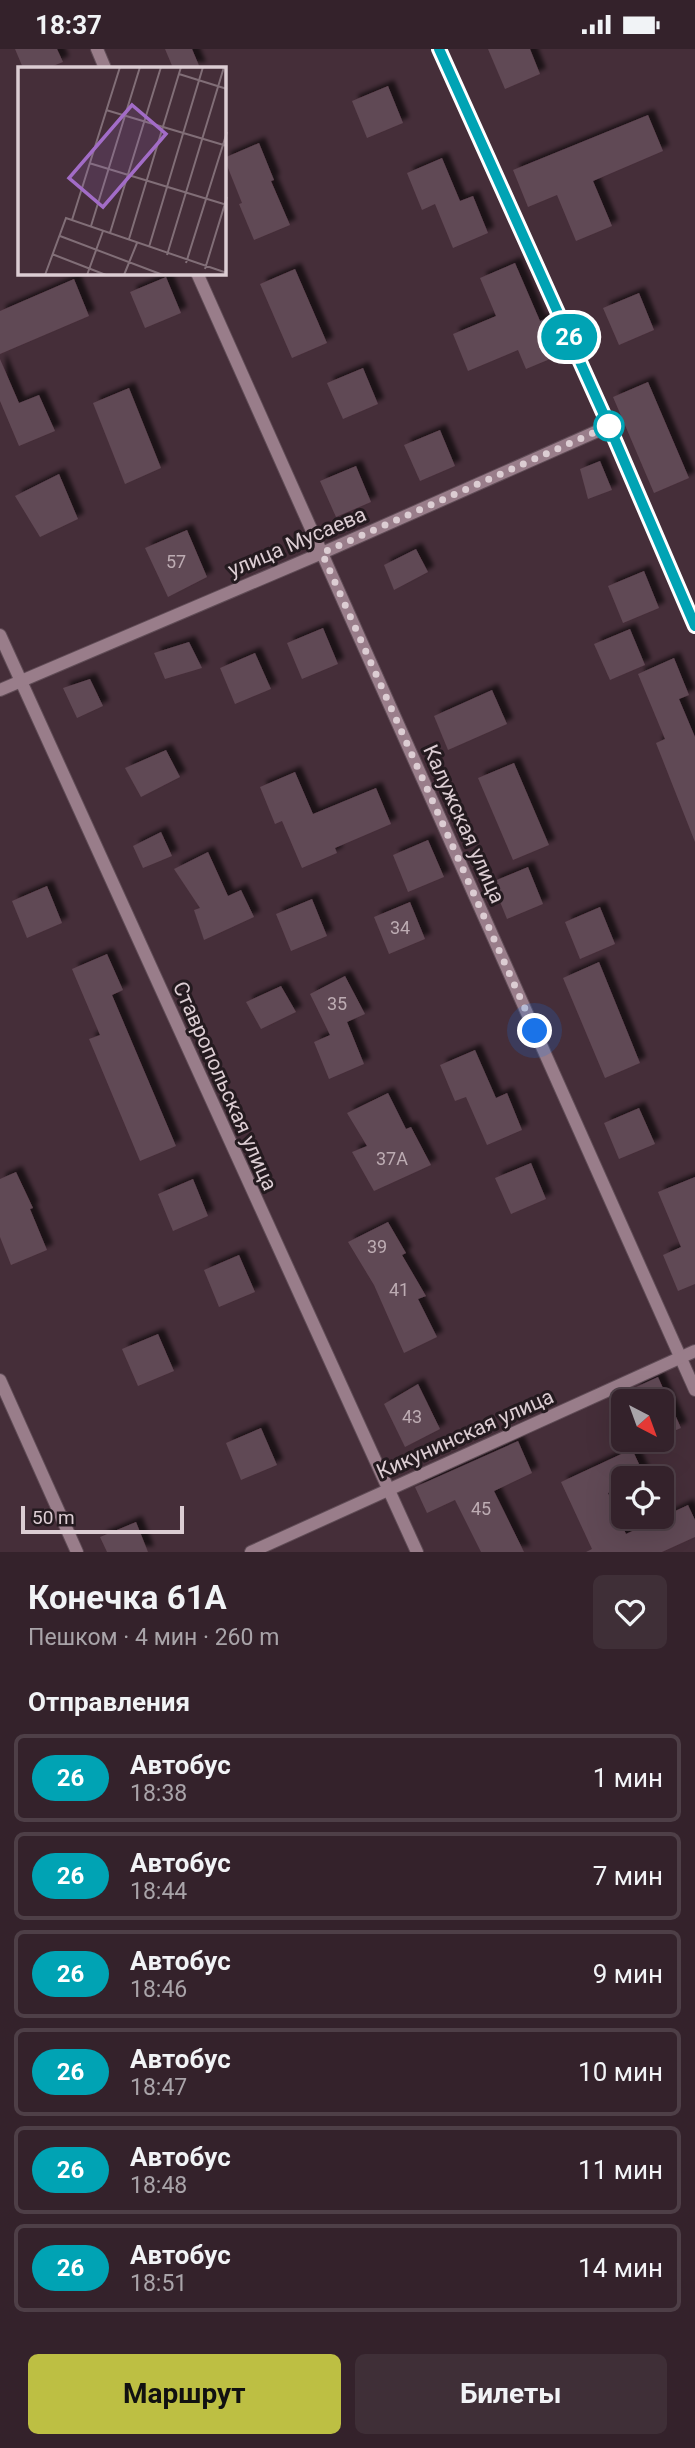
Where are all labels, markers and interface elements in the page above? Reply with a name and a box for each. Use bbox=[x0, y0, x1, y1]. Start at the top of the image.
text: 18:37 bbox=[35, 10, 102, 40]
inset map bbox=[18, 67, 226, 275]
line badge: 26 bbox=[538, 314, 600, 360]
text: 26 bbox=[555, 323, 583, 351]
unlabelled marker bbox=[594, 411, 624, 441]
street label: улица Мусаева bbox=[224, 502, 370, 582]
house number: 57 bbox=[166, 551, 186, 572]
street label: Калужская улица bbox=[418, 741, 510, 907]
house number: 34 bbox=[390, 917, 410, 938]
street label: Ставропольская улица bbox=[168, 978, 282, 1194]
house number: 35 bbox=[327, 993, 347, 1014]
your location bbox=[517, 1013, 552, 1048]
house number: 37А bbox=[376, 1148, 408, 1169]
house number: 39 bbox=[367, 1236, 387, 1257]
house number: 41 bbox=[389, 1279, 409, 1300]
street label: Кикунинская улица bbox=[373, 1384, 557, 1484]
north arrow bbox=[611, 1389, 674, 1453]
map controls bbox=[611, 1389, 674, 1529]
house number: 43 bbox=[402, 1406, 422, 1427]
button: locate bbox=[611, 1466, 674, 1529]
house number: 45 bbox=[471, 1498, 491, 1519]
scale bar bbox=[21, 1503, 184, 1535]
text: 50 m bbox=[32, 1506, 75, 1529]
button: heart bbox=[593, 1575, 667, 1649]
text: Конечка 61А bbox=[28, 1578, 227, 1617]
text: Пешком · 4 мин · 260 m bbox=[28, 1624, 279, 1651]
text: Отправления bbox=[28, 1687, 190, 1717]
text: Автобус bbox=[130, 1750, 231, 1780]
text: 1 мин bbox=[593, 1763, 663, 1793]
text: 26 bbox=[57, 1764, 84, 1792]
text: 18:38 bbox=[130, 1780, 187, 1807]
text: Автобус bbox=[130, 1848, 231, 1878]
text: 7 мин bbox=[593, 1861, 663, 1891]
text: 26 bbox=[57, 1862, 84, 1890]
text: 18:44 bbox=[130, 1878, 187, 1905]
text: Автобус bbox=[130, 1946, 231, 1976]
text: 9 мин bbox=[593, 1959, 663, 1989]
text: 26 bbox=[57, 1960, 84, 1988]
text: 18:46 bbox=[130, 1976, 187, 2003]
text: Автобус bbox=[130, 2044, 231, 2074]
text: 10 мин bbox=[578, 2057, 663, 2087]
text: 26 bbox=[57, 2058, 84, 2086]
text: 18:47 bbox=[130, 2074, 187, 2101]
text: Автобус bbox=[130, 2142, 231, 2172]
text: 11 мин bbox=[578, 2155, 663, 2185]
text: 26 bbox=[57, 2156, 84, 2184]
text: 18:48 bbox=[130, 2172, 187, 2199]
text: Автобус bbox=[130, 2240, 231, 2270]
text: 14 мин bbox=[578, 2253, 663, 2283]
text: 26 bbox=[57, 2254, 84, 2282]
text: 18:51 bbox=[130, 2270, 187, 2297]
button: Маршрут bbox=[28, 2354, 341, 2434]
button: Билеты bbox=[355, 2354, 667, 2434]

